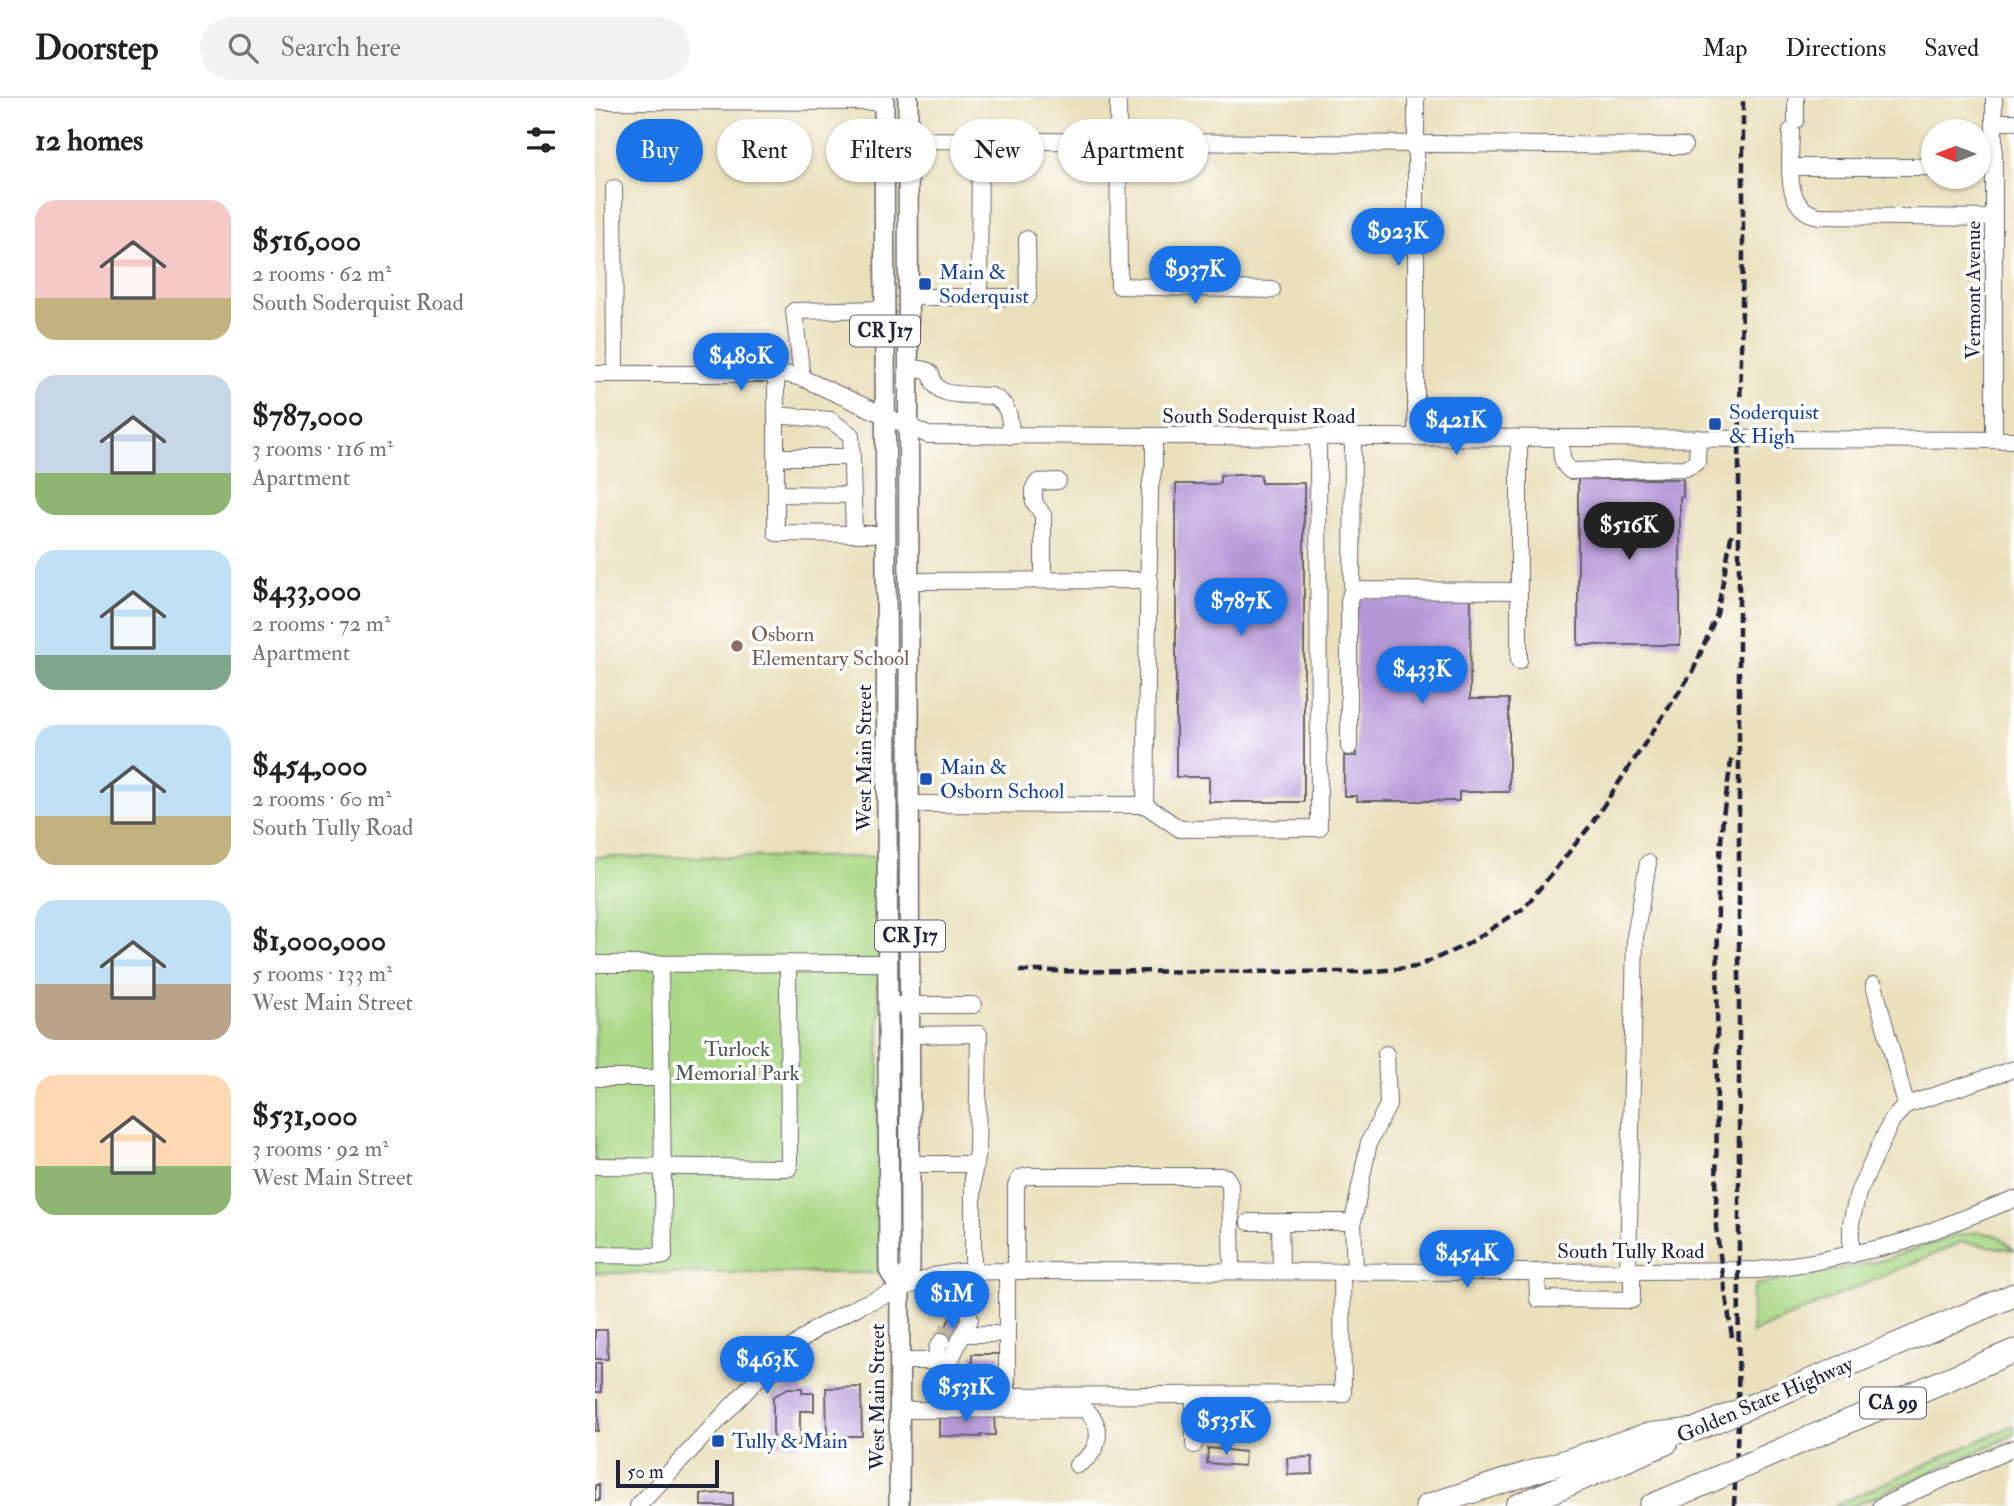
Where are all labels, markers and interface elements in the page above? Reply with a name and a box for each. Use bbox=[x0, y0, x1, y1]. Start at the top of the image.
search box bbox=[200, 17, 690, 80]
text: Doorstep bbox=[35, 28, 158, 69]
icon: search bbox=[224, 29, 262, 67]
text: Search here bbox=[280, 32, 401, 64]
text: Map bbox=[1702, 33, 1747, 64]
text: Directions bbox=[1785, 33, 1886, 64]
text: Saved bbox=[1924, 33, 1979, 64]
chip: Buy bbox=[616, 119, 703, 182]
chip: Rent bbox=[717, 119, 812, 182]
chip: Filters bbox=[826, 119, 936, 182]
chip: New bbox=[950, 119, 1044, 182]
chip: Apartment bbox=[1058, 119, 1208, 182]
north arrow bbox=[1921, 119, 1991, 189]
map controls bbox=[1921, 119, 1991, 189]
icon: filters bbox=[522, 121, 560, 159]
text: 12 homes bbox=[35, 122, 143, 159]
pin: $923K bbox=[1349, 208, 1447, 268]
text: $923K bbox=[1367, 216, 1429, 245]
street label: Vermont Avenue bbox=[1960, 220, 1987, 359]
text: $516,000 bbox=[252, 222, 361, 259]
icon: home bbox=[91, 228, 175, 312]
pin: $937K bbox=[1146, 246, 1244, 306]
text: $937K bbox=[1165, 254, 1225, 283]
text: 2 rooms · 62 m² bbox=[252, 259, 391, 288]
place label: Main & Soderquist bbox=[939, 259, 1029, 310]
marker: Main & Soderquist bbox=[917, 276, 933, 292]
text: South Soderquist Road bbox=[252, 288, 464, 317]
road number: CR J17 bbox=[850, 316, 920, 346]
pin: $480K bbox=[692, 334, 790, 393]
text: $480K bbox=[709, 341, 773, 370]
text: $787,000 bbox=[252, 397, 363, 434]
pin: $421K bbox=[1407, 398, 1505, 457]
place label: Soderquist & High bbox=[1729, 399, 1819, 450]
icon: home bbox=[91, 403, 175, 487]
street label: South Soderquist Road bbox=[1162, 403, 1356, 430]
text: $421K bbox=[1425, 405, 1487, 434]
marker: Soderquist & High bbox=[1707, 416, 1723, 432]
text: 3 rooms · 116 m² bbox=[252, 434, 393, 463]
text: Apartment bbox=[252, 463, 350, 492]
pin: $516K bbox=[1580, 503, 1678, 562]
text: $516K bbox=[1600, 510, 1658, 539]
text: $433,000 bbox=[252, 572, 361, 609]
icon: home bbox=[91, 578, 175, 662]
pin: $787K bbox=[1192, 578, 1290, 638]
text: $787K bbox=[1210, 586, 1272, 615]
text: 2 rooms · 72 m² bbox=[252, 609, 390, 638]
place label: Osborn Elementary School bbox=[751, 621, 910, 672]
text: Apartment bbox=[252, 638, 350, 667]
marker: Osborn Elementary School bbox=[729, 638, 745, 654]
pin: $433K bbox=[1373, 646, 1471, 706]
text: $433K bbox=[1392, 654, 1452, 683]
street label: West Main Street bbox=[851, 684, 878, 832]
text: $454,000 bbox=[252, 747, 368, 784]
icon: home bbox=[91, 753, 175, 837]
place label: Main & Osborn School bbox=[940, 754, 1065, 805]
marker: Main & Osborn School bbox=[918, 771, 934, 787]
text: 2 rooms · 60 m² bbox=[252, 784, 392, 813]
text: South Tully Road bbox=[252, 813, 413, 842]
road number: CR J17 bbox=[875, 920, 945, 951]
text: $1,000,000 bbox=[252, 922, 386, 959]
icon: home bbox=[91, 928, 175, 1012]
text: 5 rooms · 133 m² bbox=[252, 959, 393, 988]
text: West Main Street bbox=[252, 988, 413, 1017]
park label: Turlock Memorial Park bbox=[674, 1036, 800, 1087]
text: $531,000 bbox=[252, 1097, 358, 1134]
icon: home bbox=[91, 1103, 175, 1187]
text: 3 rooms · 92 m² bbox=[252, 1134, 389, 1163]
text: West Main Street bbox=[252, 1163, 413, 1192]
pin: $454K bbox=[1418, 1230, 1516, 1290]
text: $454K bbox=[1435, 1238, 1499, 1267]
street label: South Tully Road bbox=[1557, 1238, 1705, 1265]
pin: $1M bbox=[918, 1272, 986, 1331]
text: $1M bbox=[930, 1279, 974, 1308]
street label: West Main Street bbox=[864, 1323, 891, 1471]
pin: $463K bbox=[718, 1336, 816, 1396]
text: $463K bbox=[736, 1344, 798, 1373]
street label: Golden State Highway bbox=[1673, 1350, 1858, 1449]
pin: $531K bbox=[917, 1364, 1015, 1424]
text: $531K bbox=[938, 1372, 994, 1401]
road number: CA 99 bbox=[1860, 1387, 1926, 1418]
pin: $535K bbox=[1177, 1398, 1275, 1457]
text: $535K bbox=[1197, 1405, 1255, 1434]
place label: Tully & Main bbox=[732, 1428, 848, 1455]
marker: Tully & Main bbox=[710, 1433, 726, 1449]
scale bar bbox=[616, 1457, 719, 1489]
text: 50 m bbox=[627, 1460, 664, 1484]

